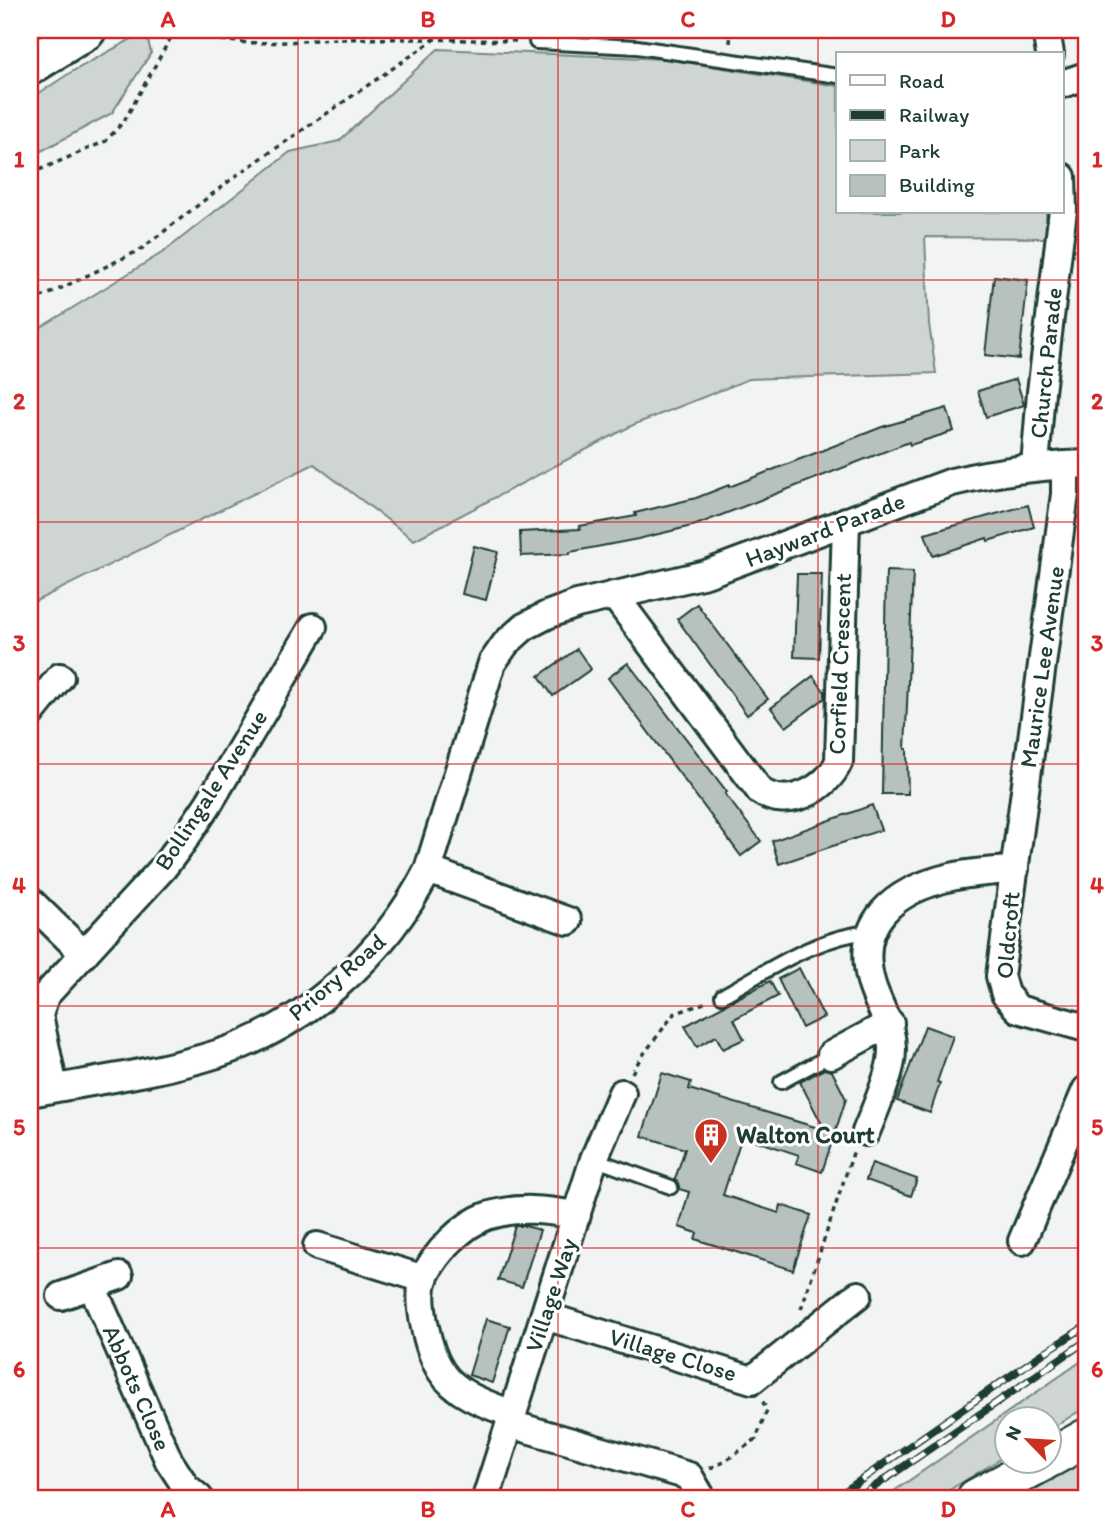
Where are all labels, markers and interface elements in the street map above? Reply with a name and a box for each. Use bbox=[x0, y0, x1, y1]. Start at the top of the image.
text: A bbox=[160, 5, 176, 33]
text: B bbox=[421, 5, 436, 33]
text: C bbox=[681, 5, 696, 33]
text: D bbox=[940, 5, 956, 33]
legend bbox=[836, 52, 1064, 214]
text: Road bbox=[899, 68, 945, 93]
text: Railway bbox=[899, 102, 969, 127]
text: Park bbox=[899, 138, 941, 163]
text: 1 bbox=[14, 145, 25, 173]
text: 1 bbox=[1092, 145, 1103, 173]
text: Building bbox=[899, 172, 975, 197]
street label: Church Parade bbox=[1023, 286, 1068, 440]
text: 2 bbox=[13, 387, 26, 415]
text: 2 bbox=[1091, 387, 1104, 415]
street label: Hayward Parade bbox=[741, 486, 909, 573]
street label: Maurice Lee Avenue bbox=[1013, 564, 1070, 770]
street label: Corfield Crescent bbox=[822, 573, 857, 755]
text: 3 bbox=[13, 629, 26, 657]
text: 3 bbox=[1091, 629, 1104, 657]
street label: Bollingale Avenue bbox=[148, 704, 273, 876]
text: 4 bbox=[12, 871, 26, 899]
text: 4 bbox=[1090, 871, 1104, 899]
street label: Oldcroft bbox=[989, 890, 1026, 980]
street label: Priory Road bbox=[282, 926, 391, 1027]
text: 5 bbox=[13, 1113, 25, 1141]
text: 5 bbox=[1091, 1113, 1103, 1141]
building icon: Walton Court bbox=[692, 1116, 730, 1165]
place label: Walton Court bbox=[736, 1120, 875, 1149]
street label: Village Way bbox=[518, 1234, 583, 1356]
street label: Abbots Close bbox=[97, 1320, 178, 1455]
street label: Village Close bbox=[606, 1321, 740, 1388]
text: 6 bbox=[13, 1355, 25, 1383]
text: 6 bbox=[1091, 1355, 1103, 1383]
north arrow bbox=[993, 1406, 1064, 1476]
text: N bbox=[1000, 1422, 1026, 1444]
text: A bbox=[160, 1495, 176, 1523]
text: B bbox=[421, 1495, 436, 1523]
text: C bbox=[681, 1495, 696, 1523]
text: D bbox=[940, 1495, 956, 1523]

